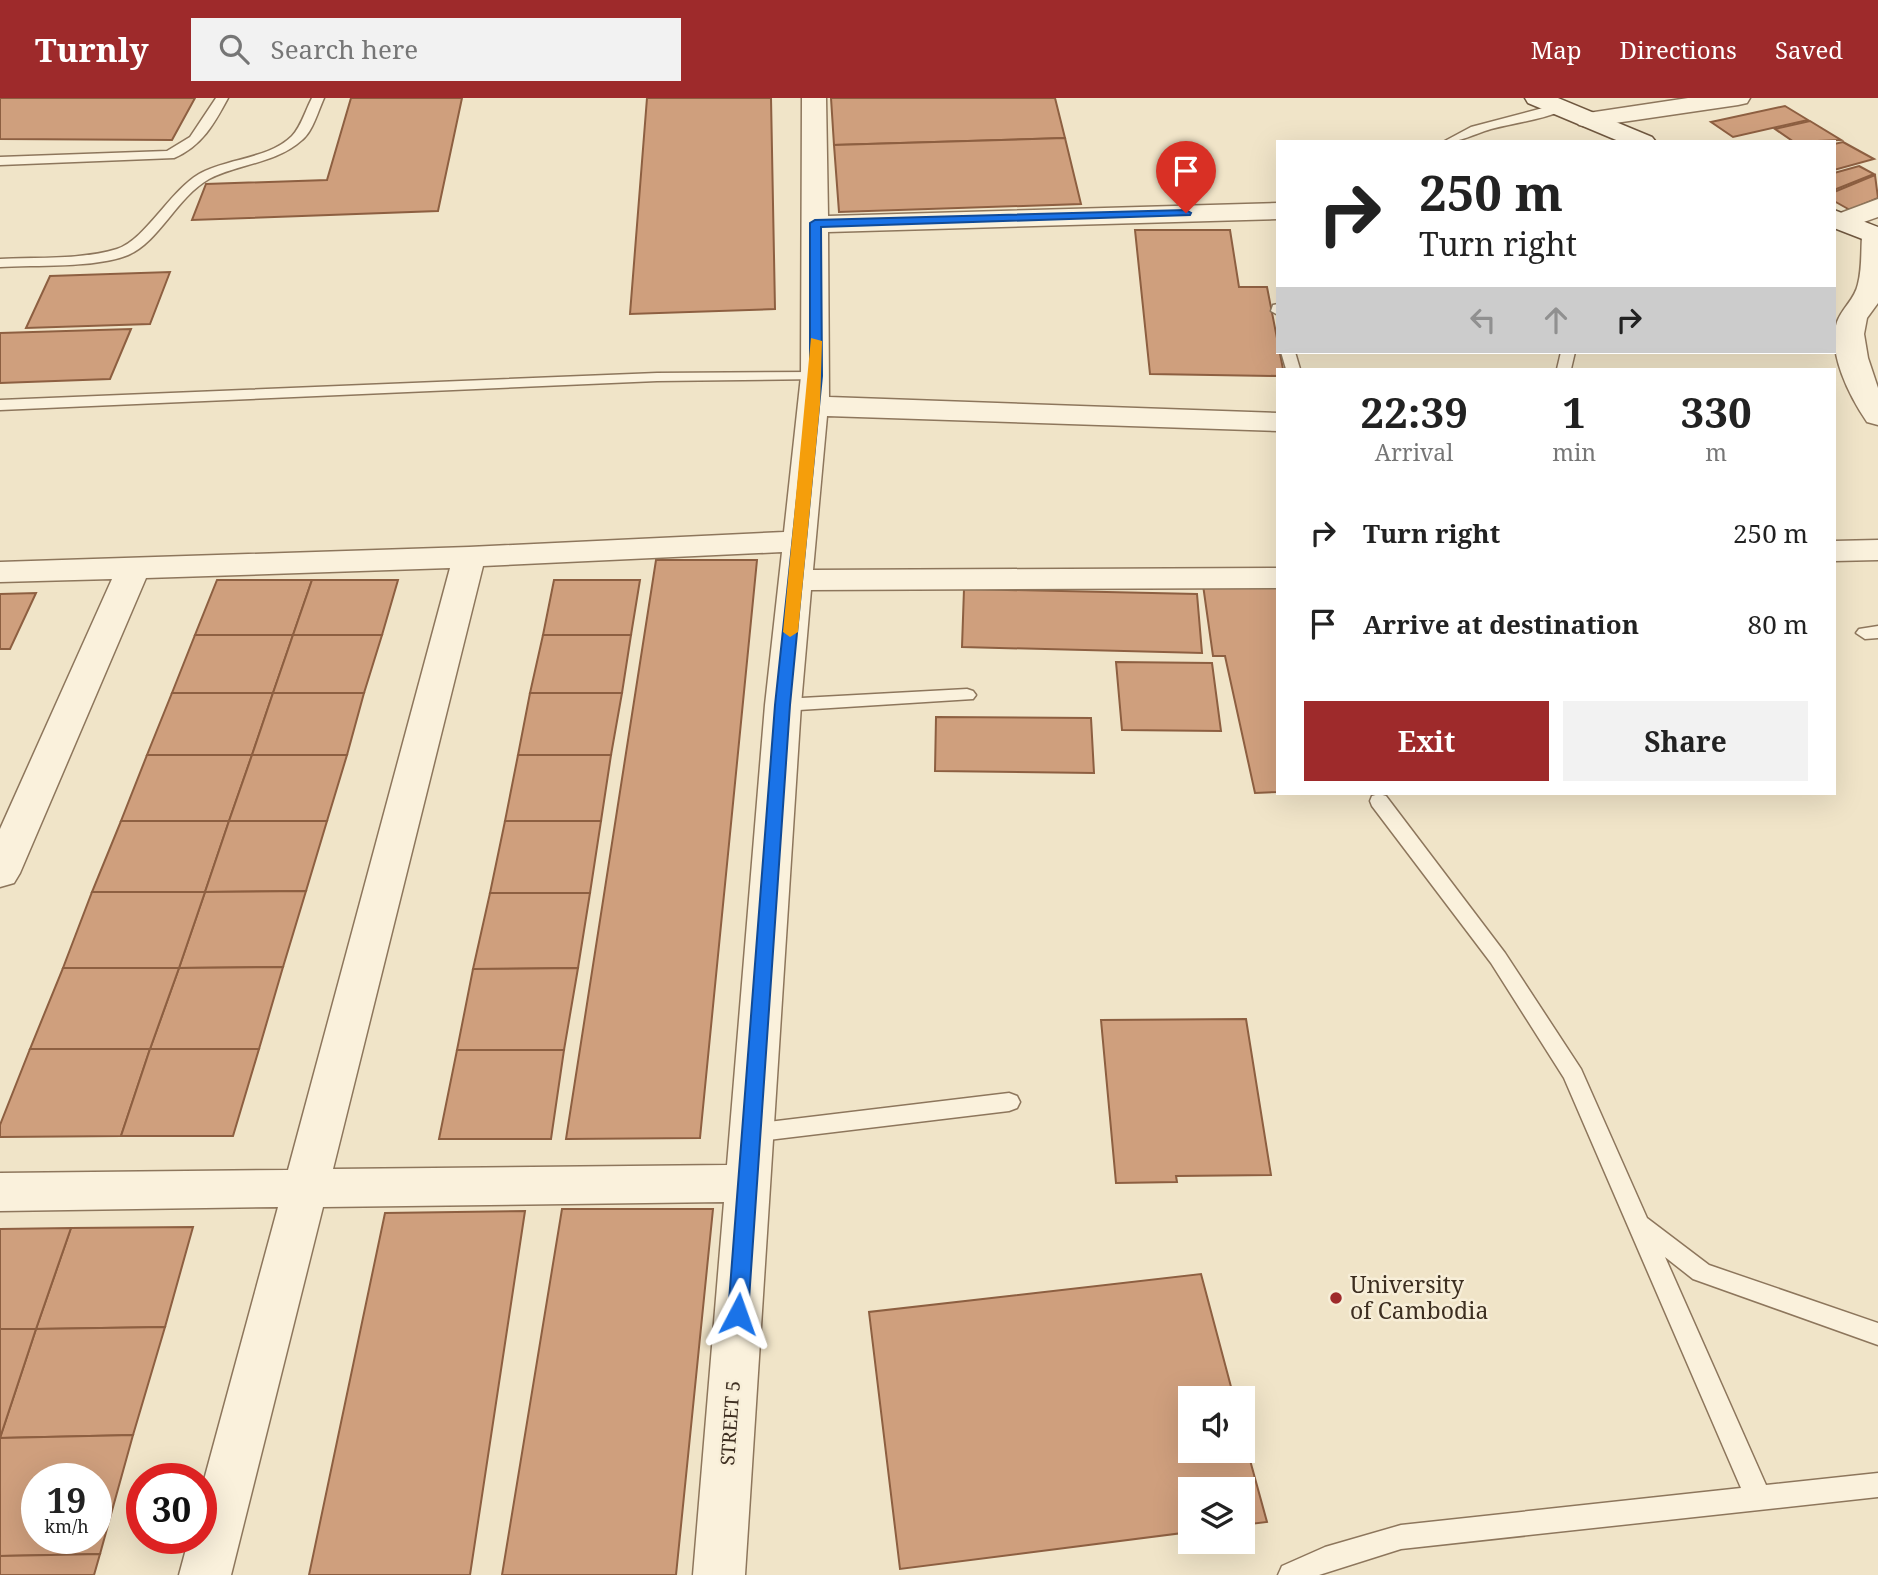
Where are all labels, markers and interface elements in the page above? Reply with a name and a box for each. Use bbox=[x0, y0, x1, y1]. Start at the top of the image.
search box bbox=[191, 18, 681, 81]
text: Turnly bbox=[35, 27, 149, 72]
icon: search bbox=[215, 30, 253, 68]
text: Search here bbox=[271, 31, 418, 67]
text: Map bbox=[1531, 33, 1582, 66]
text: Directions bbox=[1620, 33, 1737, 66]
text: Saved bbox=[1775, 33, 1843, 66]
pin bbox=[1156, 141, 1216, 213]
icon: arrive bbox=[1167, 152, 1205, 190]
text: 250 m bbox=[1419, 159, 1563, 225]
icon: right bbox=[1304, 168, 1395, 259]
text: Turn right bbox=[1419, 222, 1577, 265]
icon: left bbox=[1464, 301, 1502, 339]
icon: ahead bbox=[1537, 301, 1575, 339]
icon: right bbox=[1610, 301, 1648, 339]
text: 22:39 bbox=[1360, 383, 1468, 440]
text: 1 bbox=[1562, 383, 1586, 440]
text: 330 bbox=[1680, 383, 1752, 440]
text: Arrival bbox=[1375, 436, 1453, 468]
text: min bbox=[1552, 436, 1596, 468]
text: m bbox=[1705, 436, 1727, 468]
icon: right bbox=[1304, 514, 1342, 552]
text: Turn right bbox=[1363, 515, 1500, 551]
text: 250 m bbox=[1733, 515, 1808, 551]
icon: arrive bbox=[1304, 605, 1342, 643]
text: Arrive at destination bbox=[1363, 606, 1639, 642]
text: 80 m bbox=[1748, 606, 1808, 642]
button: Exit bbox=[1304, 701, 1549, 781]
button: Share bbox=[1563, 701, 1808, 781]
place label: University of Cambodia bbox=[1350, 1268, 1488, 1326]
position arrow bbox=[701, 1277, 775, 1351]
marker: University of Cambodia bbox=[1328, 1290, 1344, 1306]
street label: STREET 5 bbox=[714, 1380, 746, 1466]
map controls bbox=[1178, 1386, 1255, 1554]
button: sound bbox=[1178, 1386, 1255, 1463]
speed limit sign: 30 bbox=[126, 1463, 217, 1554]
text: 19 bbox=[47, 1476, 86, 1523]
button: layers bbox=[1178, 1477, 1255, 1554]
text: km/h bbox=[44, 1514, 89, 1538]

